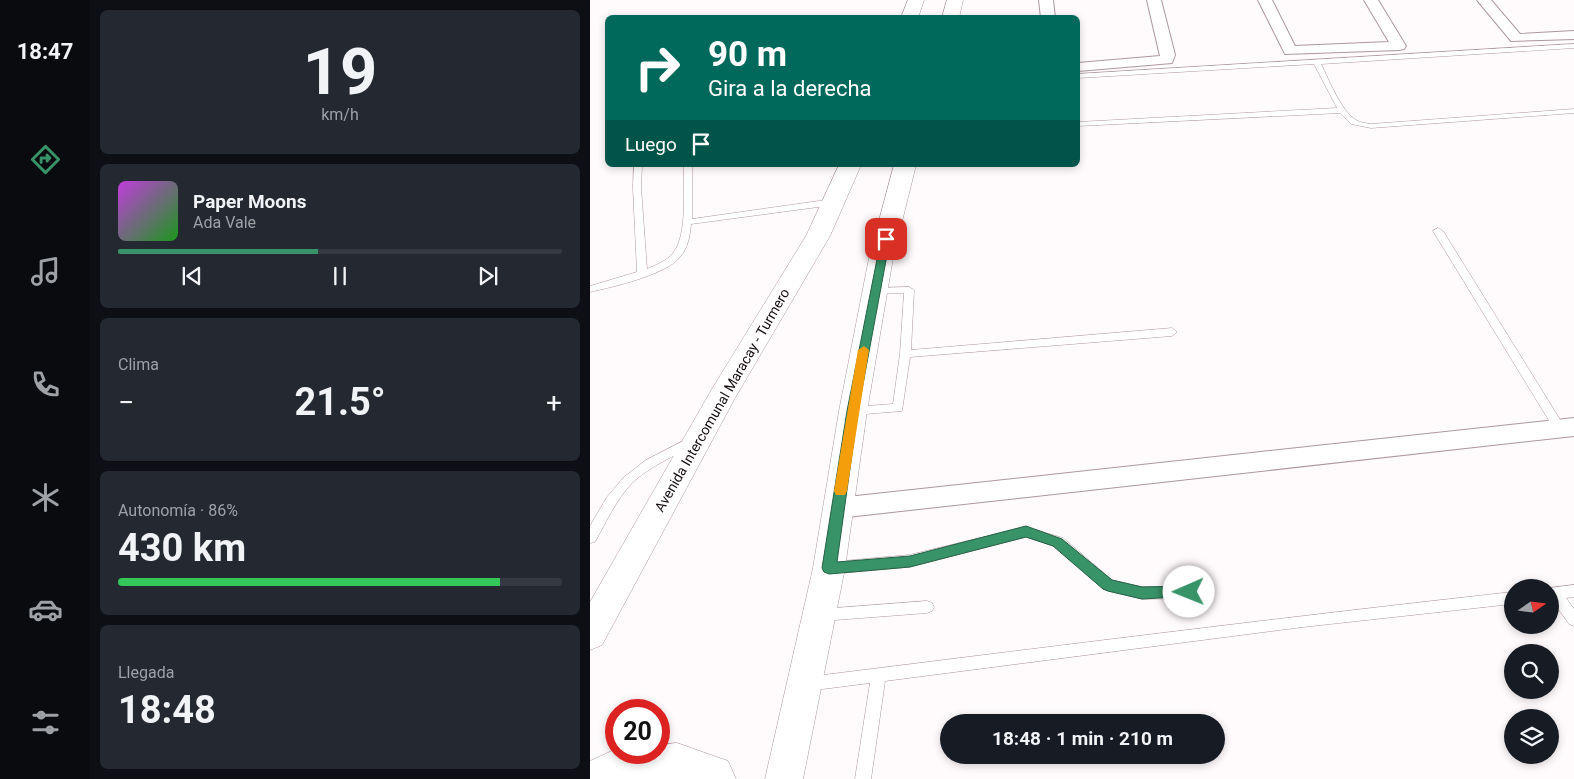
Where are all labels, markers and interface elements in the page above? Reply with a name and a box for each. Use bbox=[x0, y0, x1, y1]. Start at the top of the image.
text: 19 bbox=[303, 34, 377, 110]
text: 90 m bbox=[708, 34, 787, 75]
icon: right bbox=[625, 35, 690, 100]
text: 18:47 bbox=[17, 39, 73, 64]
text: Gira a la derecha bbox=[708, 76, 872, 101]
text: km/h bbox=[321, 105, 359, 124]
icon: arrive bbox=[687, 130, 715, 158]
text: Luego bbox=[625, 133, 677, 156]
icon: directions bbox=[28, 142, 63, 177]
text: Paper Moons bbox=[193, 190, 306, 213]
text: Ada Vale bbox=[193, 213, 256, 232]
pin bbox=[865, 218, 907, 260]
icon: arrive bbox=[872, 225, 900, 253]
icon: music bbox=[28, 254, 63, 289]
icon: previous bbox=[178, 262, 206, 290]
icon: pause bbox=[326, 262, 354, 290]
icon: next bbox=[474, 262, 502, 290]
street label: Avenida Intercomunal Maracay - Turmero bbox=[651, 286, 793, 514]
text: Clima bbox=[118, 355, 159, 374]
icon: phone bbox=[28, 367, 63, 402]
text: 21.5° bbox=[294, 380, 386, 424]
text: − bbox=[118, 386, 134, 419]
text: + bbox=[546, 386, 562, 419]
icon: climate bbox=[28, 480, 63, 515]
text: Autonomía · 86% bbox=[118, 501, 238, 520]
text: 430 km bbox=[118, 526, 246, 570]
position arrow bbox=[1162, 565, 1214, 617]
north arrow bbox=[1504, 579, 1559, 634]
map controls bbox=[1504, 579, 1559, 764]
icon: car bbox=[28, 592, 63, 627]
button: search bbox=[1504, 644, 1559, 699]
text: Llegada bbox=[118, 663, 174, 682]
text: 18:48 bbox=[118, 688, 216, 732]
speed limit sign: 20 bbox=[605, 699, 670, 764]
icon: filters bbox=[28, 705, 63, 740]
button: layers bbox=[1504, 709, 1559, 764]
text: 18:48 · 1 min · 210 m bbox=[992, 727, 1173, 750]

